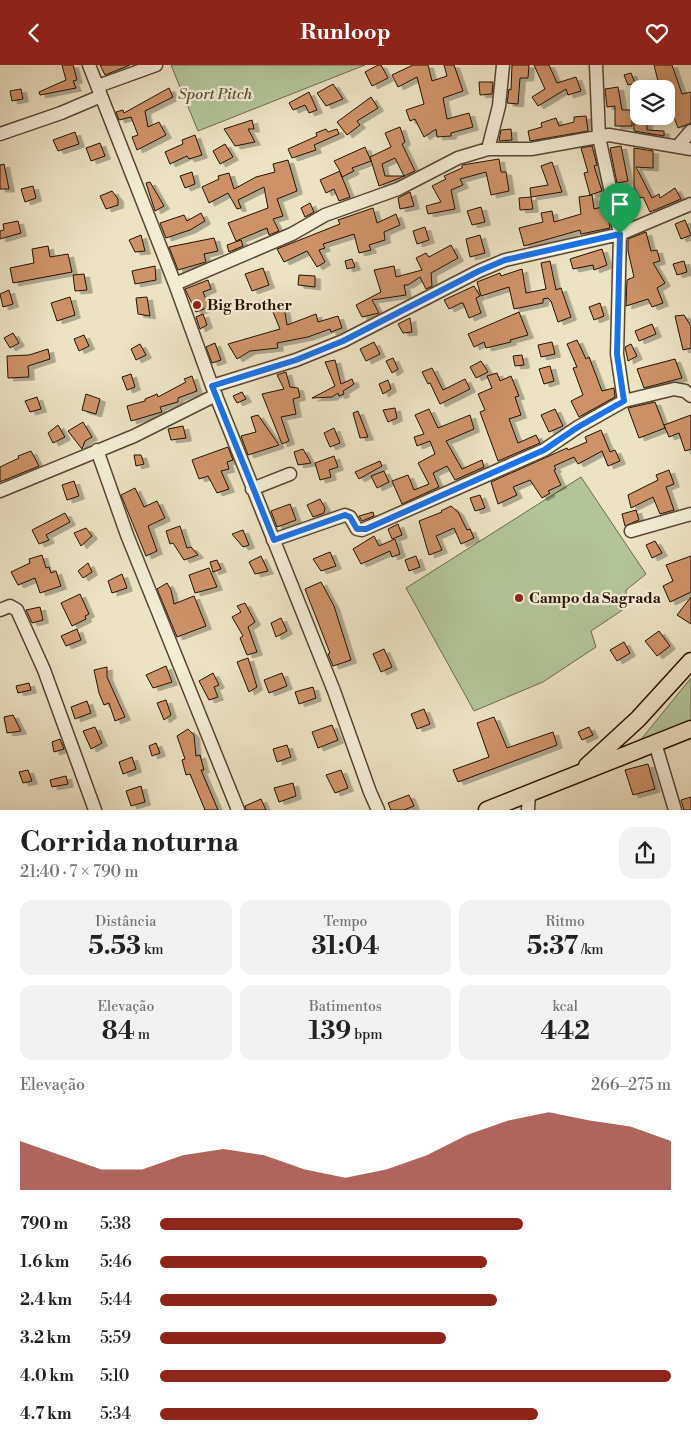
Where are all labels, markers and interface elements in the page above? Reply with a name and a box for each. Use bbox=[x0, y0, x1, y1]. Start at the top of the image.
icon: back bbox=[20, 19, 48, 47]
text: Runloop bbox=[300, 19, 391, 46]
icon: heart bbox=[643, 19, 671, 47]
map controls bbox=[630, 80, 675, 125]
button: layers bbox=[630, 80, 675, 125]
park label: Sport Pitch bbox=[178, 85, 253, 104]
pin bbox=[599, 183, 641, 234]
icon: arrive bbox=[606, 190, 634, 218]
place label: Big Brother bbox=[207, 296, 292, 315]
marker: Big Brother bbox=[191, 299, 203, 311]
place label: Campo da Sagrada bbox=[529, 589, 662, 608]
marker: Campo da Sagrada bbox=[513, 592, 525, 604]
text: Corrida noturna bbox=[20, 825, 239, 860]
button: share bbox=[619, 827, 671, 879]
text: 21:40 · 7 × 790 m bbox=[20, 862, 139, 882]
text: Distância bbox=[95, 913, 156, 931]
text: Tempo bbox=[324, 913, 367, 931]
text: Ritmo bbox=[546, 913, 585, 931]
text: 5.53 bbox=[88, 931, 141, 962]
text: 31:04 bbox=[311, 931, 380, 962]
text: 5:37 bbox=[527, 931, 578, 962]
text: km bbox=[141, 941, 164, 959]
text: /km bbox=[578, 941, 604, 959]
text: Elevação bbox=[97, 998, 154, 1016]
text: Batimentos bbox=[309, 998, 382, 1016]
text: kcal bbox=[552, 998, 578, 1016]
text: 84 bbox=[102, 1016, 135, 1047]
text: 139 bbox=[308, 1016, 351, 1047]
text: 442 bbox=[540, 1016, 590, 1047]
text: m bbox=[135, 1026, 150, 1044]
text: bpm bbox=[351, 1026, 383, 1044]
text: Elevação bbox=[20, 1075, 85, 1095]
text: 266–275 m bbox=[591, 1075, 671, 1095]
text: 790 m bbox=[20, 1214, 68, 1234]
text: 5:38 bbox=[100, 1214, 131, 1234]
text: 1.6 km bbox=[20, 1252, 69, 1272]
text: 5:46 bbox=[100, 1252, 132, 1272]
text: 2.4 km bbox=[20, 1290, 72, 1310]
text: 5:44 bbox=[100, 1290, 132, 1310]
text: 3.2 km bbox=[20, 1328, 71, 1348]
text: 5:59 bbox=[100, 1328, 131, 1348]
text: 4.0 km bbox=[20, 1366, 74, 1386]
text: 5:10 bbox=[100, 1366, 129, 1386]
text: 4.7 km bbox=[20, 1404, 72, 1424]
text: 5:34 bbox=[100, 1404, 131, 1424]

